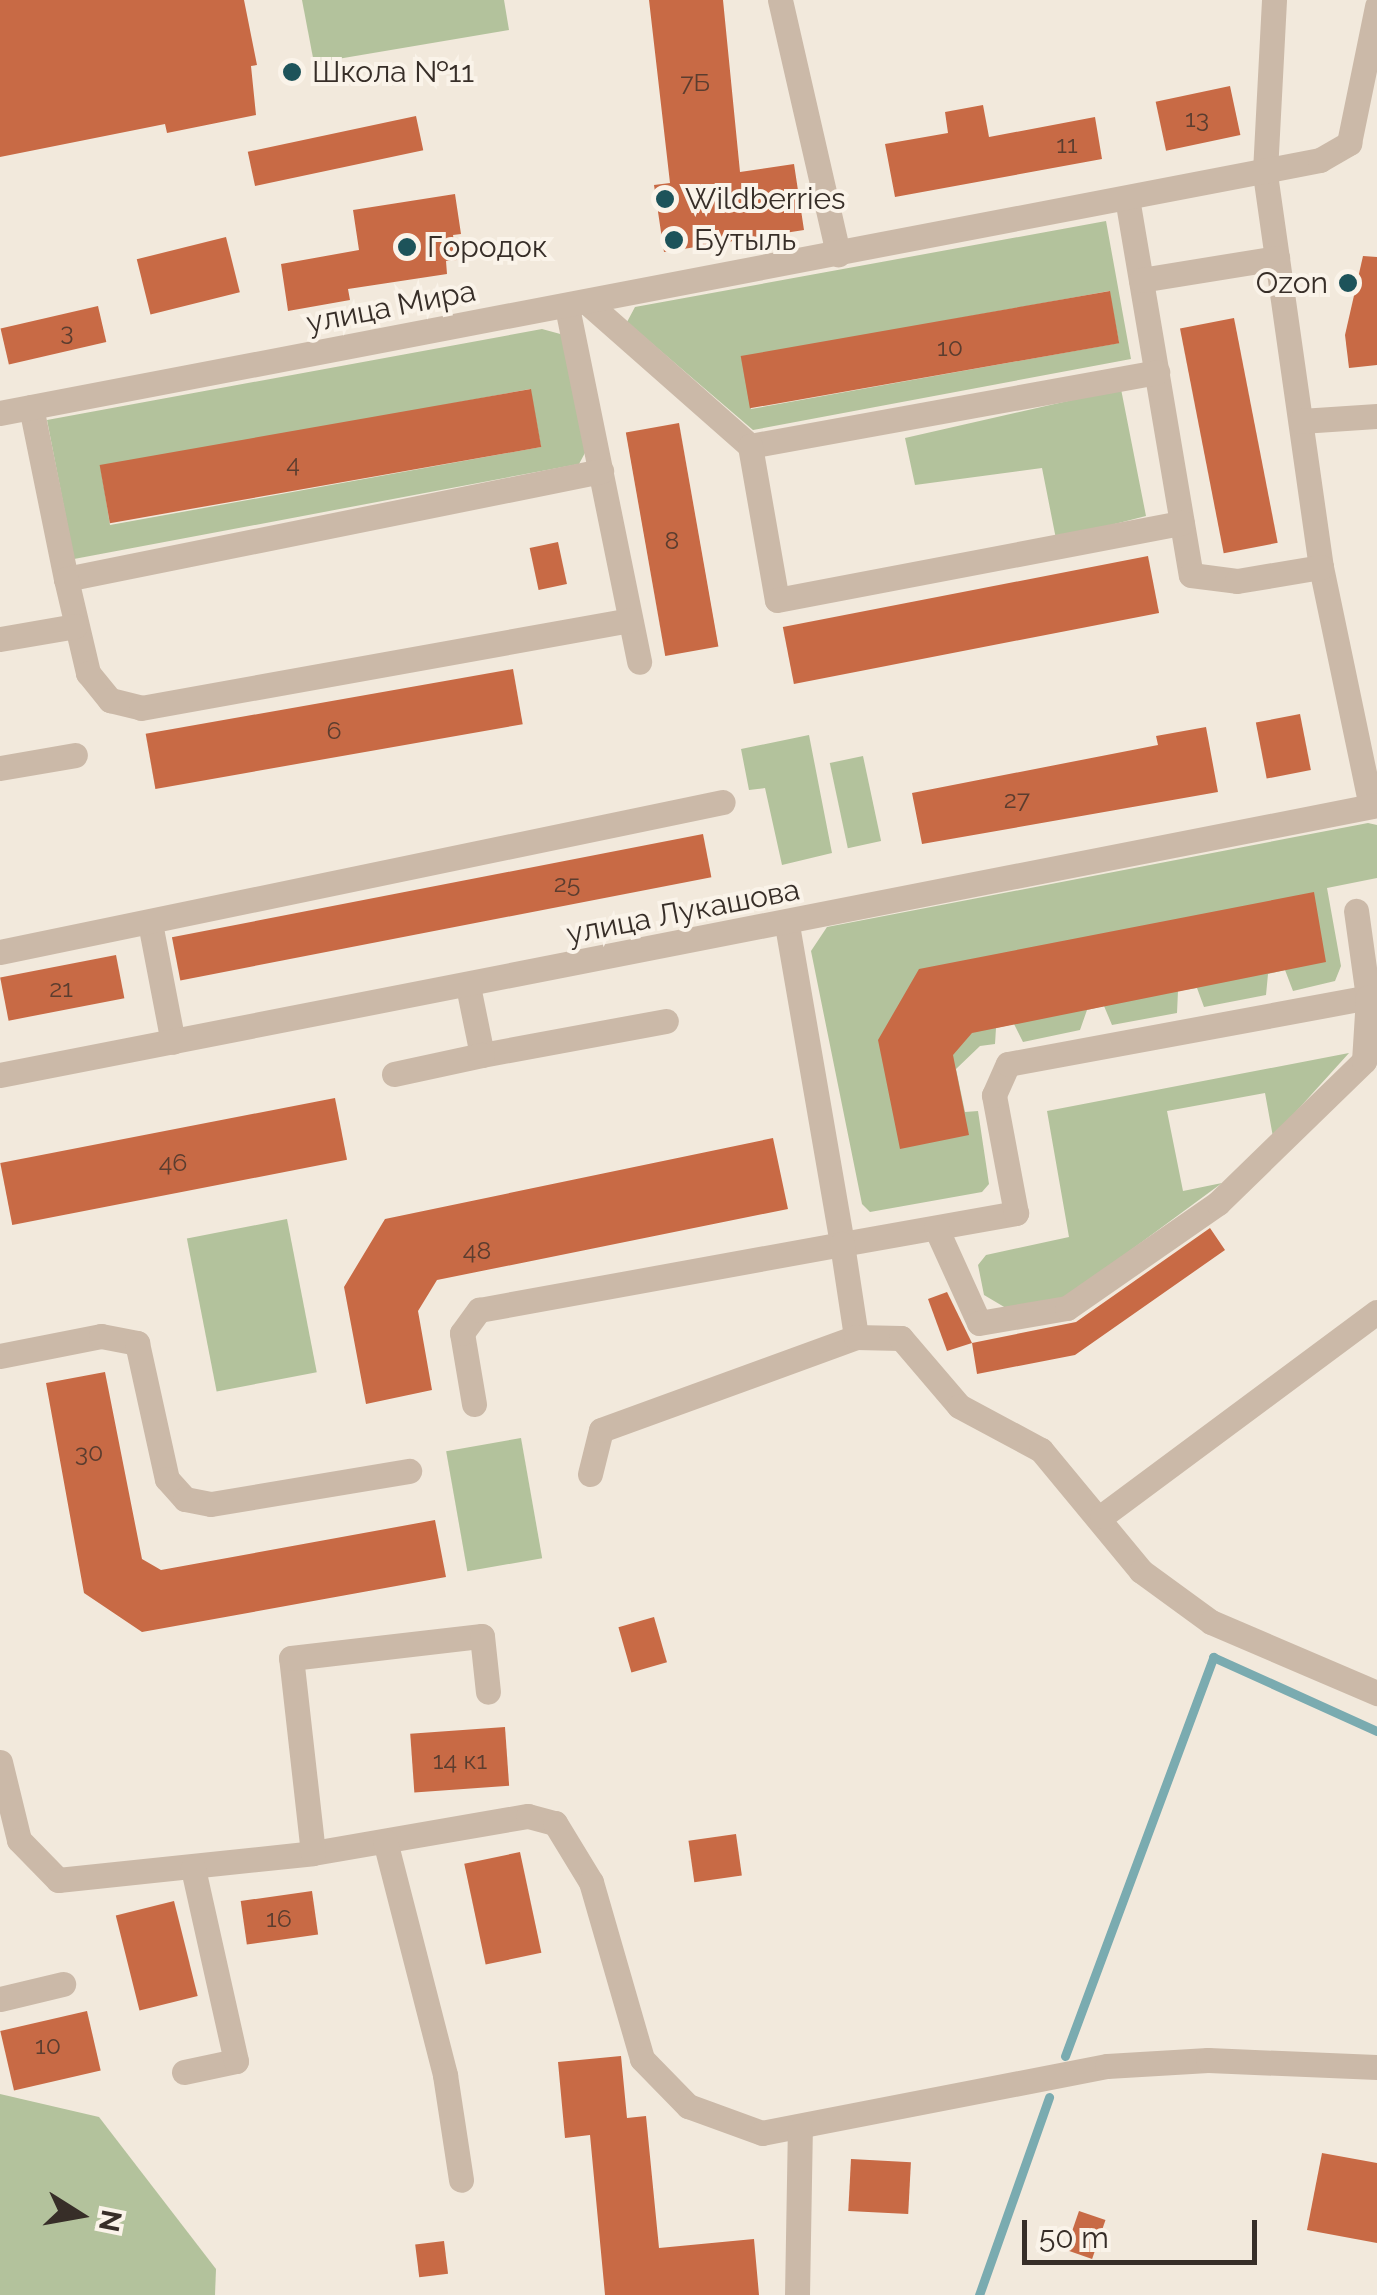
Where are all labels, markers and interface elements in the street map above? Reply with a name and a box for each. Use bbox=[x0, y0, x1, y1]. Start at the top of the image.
place label: Школа №11 bbox=[312, 54, 474, 90]
marker: Школа №11 bbox=[281, 61, 303, 83]
house number: 7Б bbox=[680, 67, 710, 97]
house number: 13 bbox=[1185, 103, 1209, 133]
house number: 11 bbox=[1056, 129, 1078, 159]
place label: Wildberries bbox=[685, 181, 846, 217]
marker: Wildberries bbox=[654, 188, 676, 210]
place label: Бутыль bbox=[694, 222, 796, 258]
place label: Городок bbox=[427, 229, 548, 265]
marker: Бутыль bbox=[663, 229, 685, 251]
marker: Городок bbox=[396, 236, 418, 258]
place label: Ozon bbox=[1256, 265, 1328, 301]
marker: Ozon bbox=[1337, 272, 1359, 294]
street label: улица Мира bbox=[303, 273, 479, 341]
house number: 3 bbox=[60, 316, 74, 346]
house number: 10 bbox=[937, 332, 963, 362]
house number: 4 bbox=[286, 448, 300, 478]
house number: 8 bbox=[665, 525, 679, 555]
house number: 6 bbox=[326, 715, 342, 745]
house number: 27 bbox=[1004, 784, 1030, 814]
house number: 25 bbox=[554, 868, 580, 898]
street label: улица Лукашова bbox=[563, 872, 803, 952]
house number: 21 bbox=[49, 973, 73, 1003]
house number: 46 bbox=[159, 1147, 187, 1177]
house number: 48 bbox=[463, 1235, 491, 1265]
house number: 30 bbox=[75, 1437, 103, 1467]
house number: 14 к1 bbox=[433, 1745, 487, 1775]
house number: 16 bbox=[266, 1903, 292, 1933]
house number: 10 bbox=[35, 2030, 61, 2060]
north arrow bbox=[30, 2165, 130, 2265]
scale bar bbox=[1027, 2200, 1262, 2262]
text: N bbox=[92, 2207, 128, 2234]
text: 50 m bbox=[1039, 2220, 1109, 2255]

